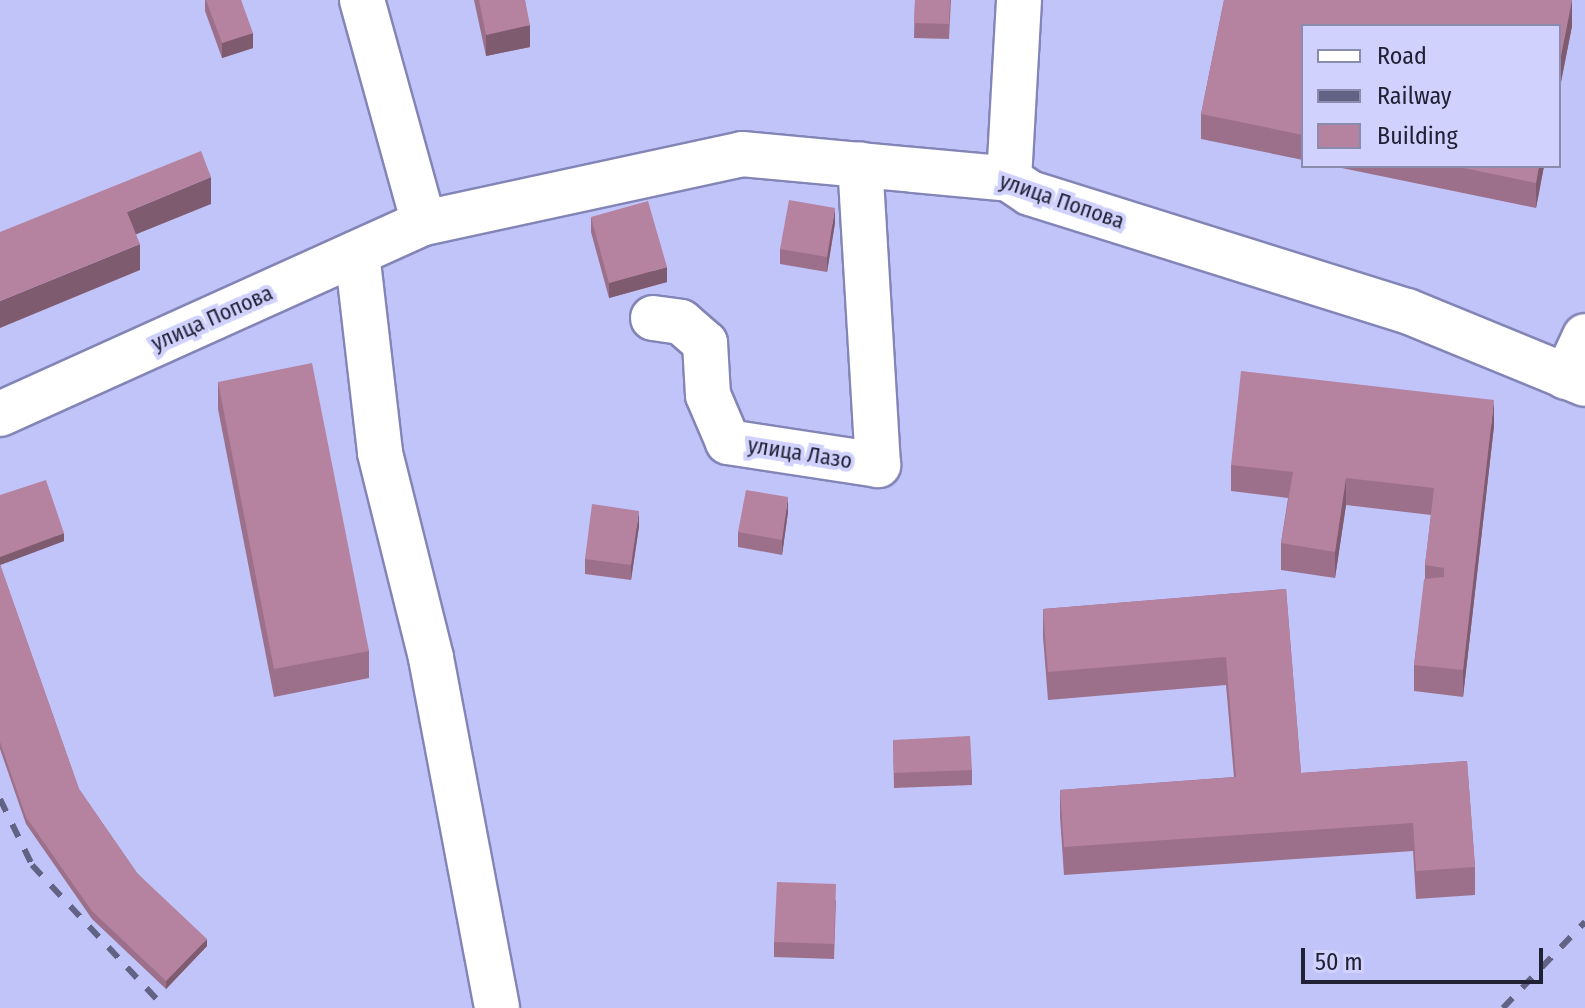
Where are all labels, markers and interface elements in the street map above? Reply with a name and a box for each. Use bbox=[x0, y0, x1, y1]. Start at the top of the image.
legend bbox=[1301, 24, 1561, 168]
text: Road bbox=[1377, 42, 1427, 70]
text: Railway bbox=[1377, 82, 1452, 110]
text: Building bbox=[1377, 122, 1458, 150]
street label: улица Попова bbox=[996, 167, 1128, 235]
street label: улица Попова bbox=[147, 280, 277, 356]
street label: улица Лазо bbox=[746, 432, 854, 474]
scale bar bbox=[1305, 932, 1547, 982]
text: 50 m bbox=[1315, 948, 1363, 976]

